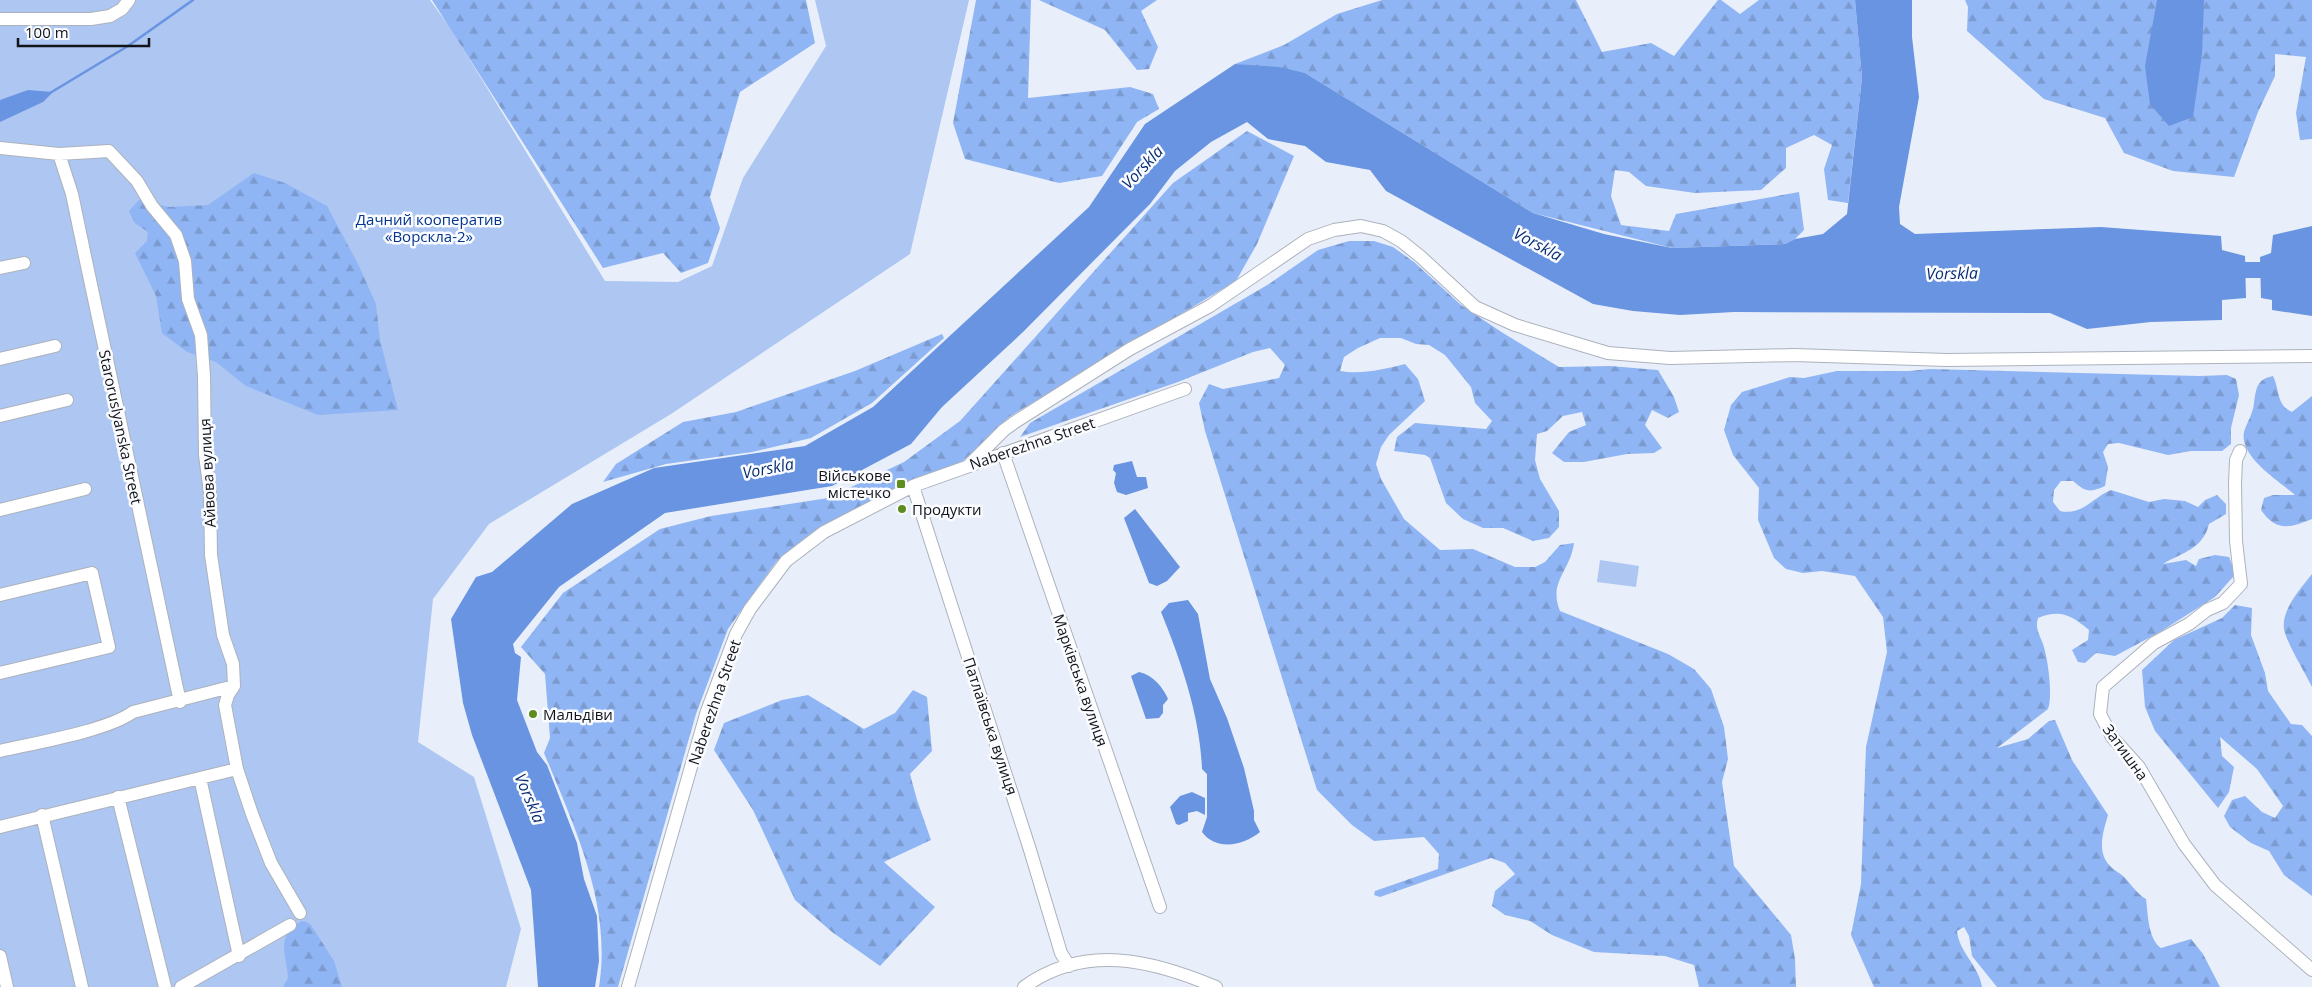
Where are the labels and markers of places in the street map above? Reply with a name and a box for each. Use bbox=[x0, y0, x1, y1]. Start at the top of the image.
place label: Військове містечко bbox=[818, 465, 891, 502]
marker: Військове містечко bbox=[895, 478, 907, 490]
place label: Продукти bbox=[912, 499, 982, 519]
marker: Продукти bbox=[896, 503, 908, 515]
place label: Мальдіви bbox=[543, 704, 613, 724]
marker: Мальдіви bbox=[527, 708, 539, 720]

